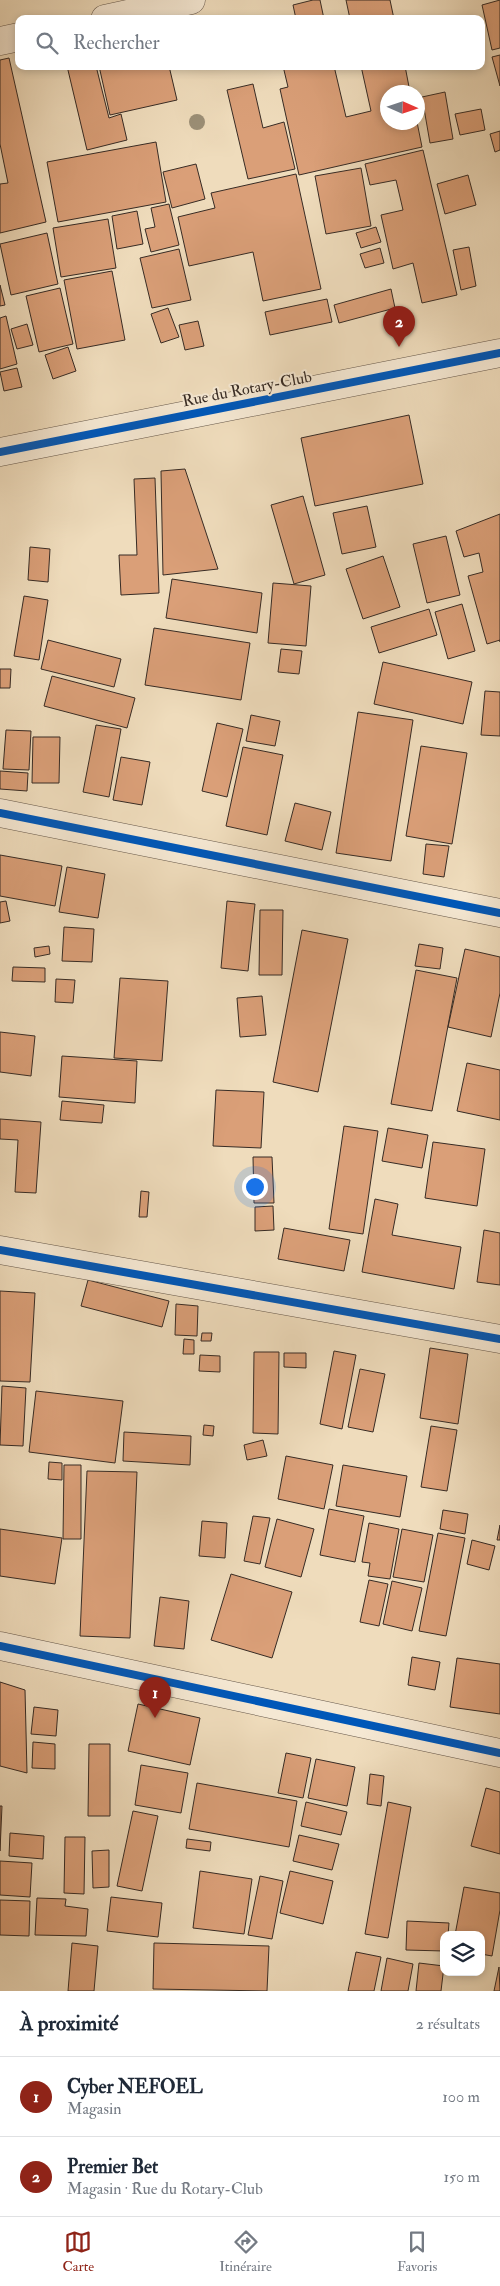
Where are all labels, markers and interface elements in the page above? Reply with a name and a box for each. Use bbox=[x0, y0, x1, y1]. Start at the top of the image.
search box bbox=[15, 15, 485, 70]
icon: search bbox=[33, 29, 61, 57]
text: Rechercher bbox=[73, 31, 160, 55]
north arrow bbox=[380, 85, 425, 130]
pin: 2 bbox=[383, 306, 415, 347]
street label: Rue du Rotary-Club bbox=[181, 367, 314, 411]
your location bbox=[242, 1174, 268, 1200]
pin: 1 bbox=[139, 1677, 171, 1718]
map controls bbox=[440, 1931, 485, 1976]
button: layers bbox=[440, 1931, 485, 1976]
text: À proximité bbox=[20, 2010, 118, 2037]
text: 2 résultats bbox=[416, 2014, 480, 2034]
text: Cyber NEFOEL bbox=[67, 2075, 203, 2099]
text: 1 bbox=[33, 2087, 39, 2107]
text: 100 m bbox=[442, 2087, 480, 2107]
text: Magasin bbox=[67, 2099, 121, 2119]
text: Premier Bet bbox=[67, 2155, 158, 2179]
text: 2 bbox=[32, 2167, 40, 2187]
text: 150 m bbox=[443, 2167, 480, 2187]
text: Magasin · Rue du Rotary-Club bbox=[67, 2179, 263, 2199]
tab: Carte bbox=[63, 2228, 94, 2275]
tab: Itinéraire bbox=[219, 2228, 272, 2275]
tab: Favoris bbox=[397, 2228, 437, 2275]

